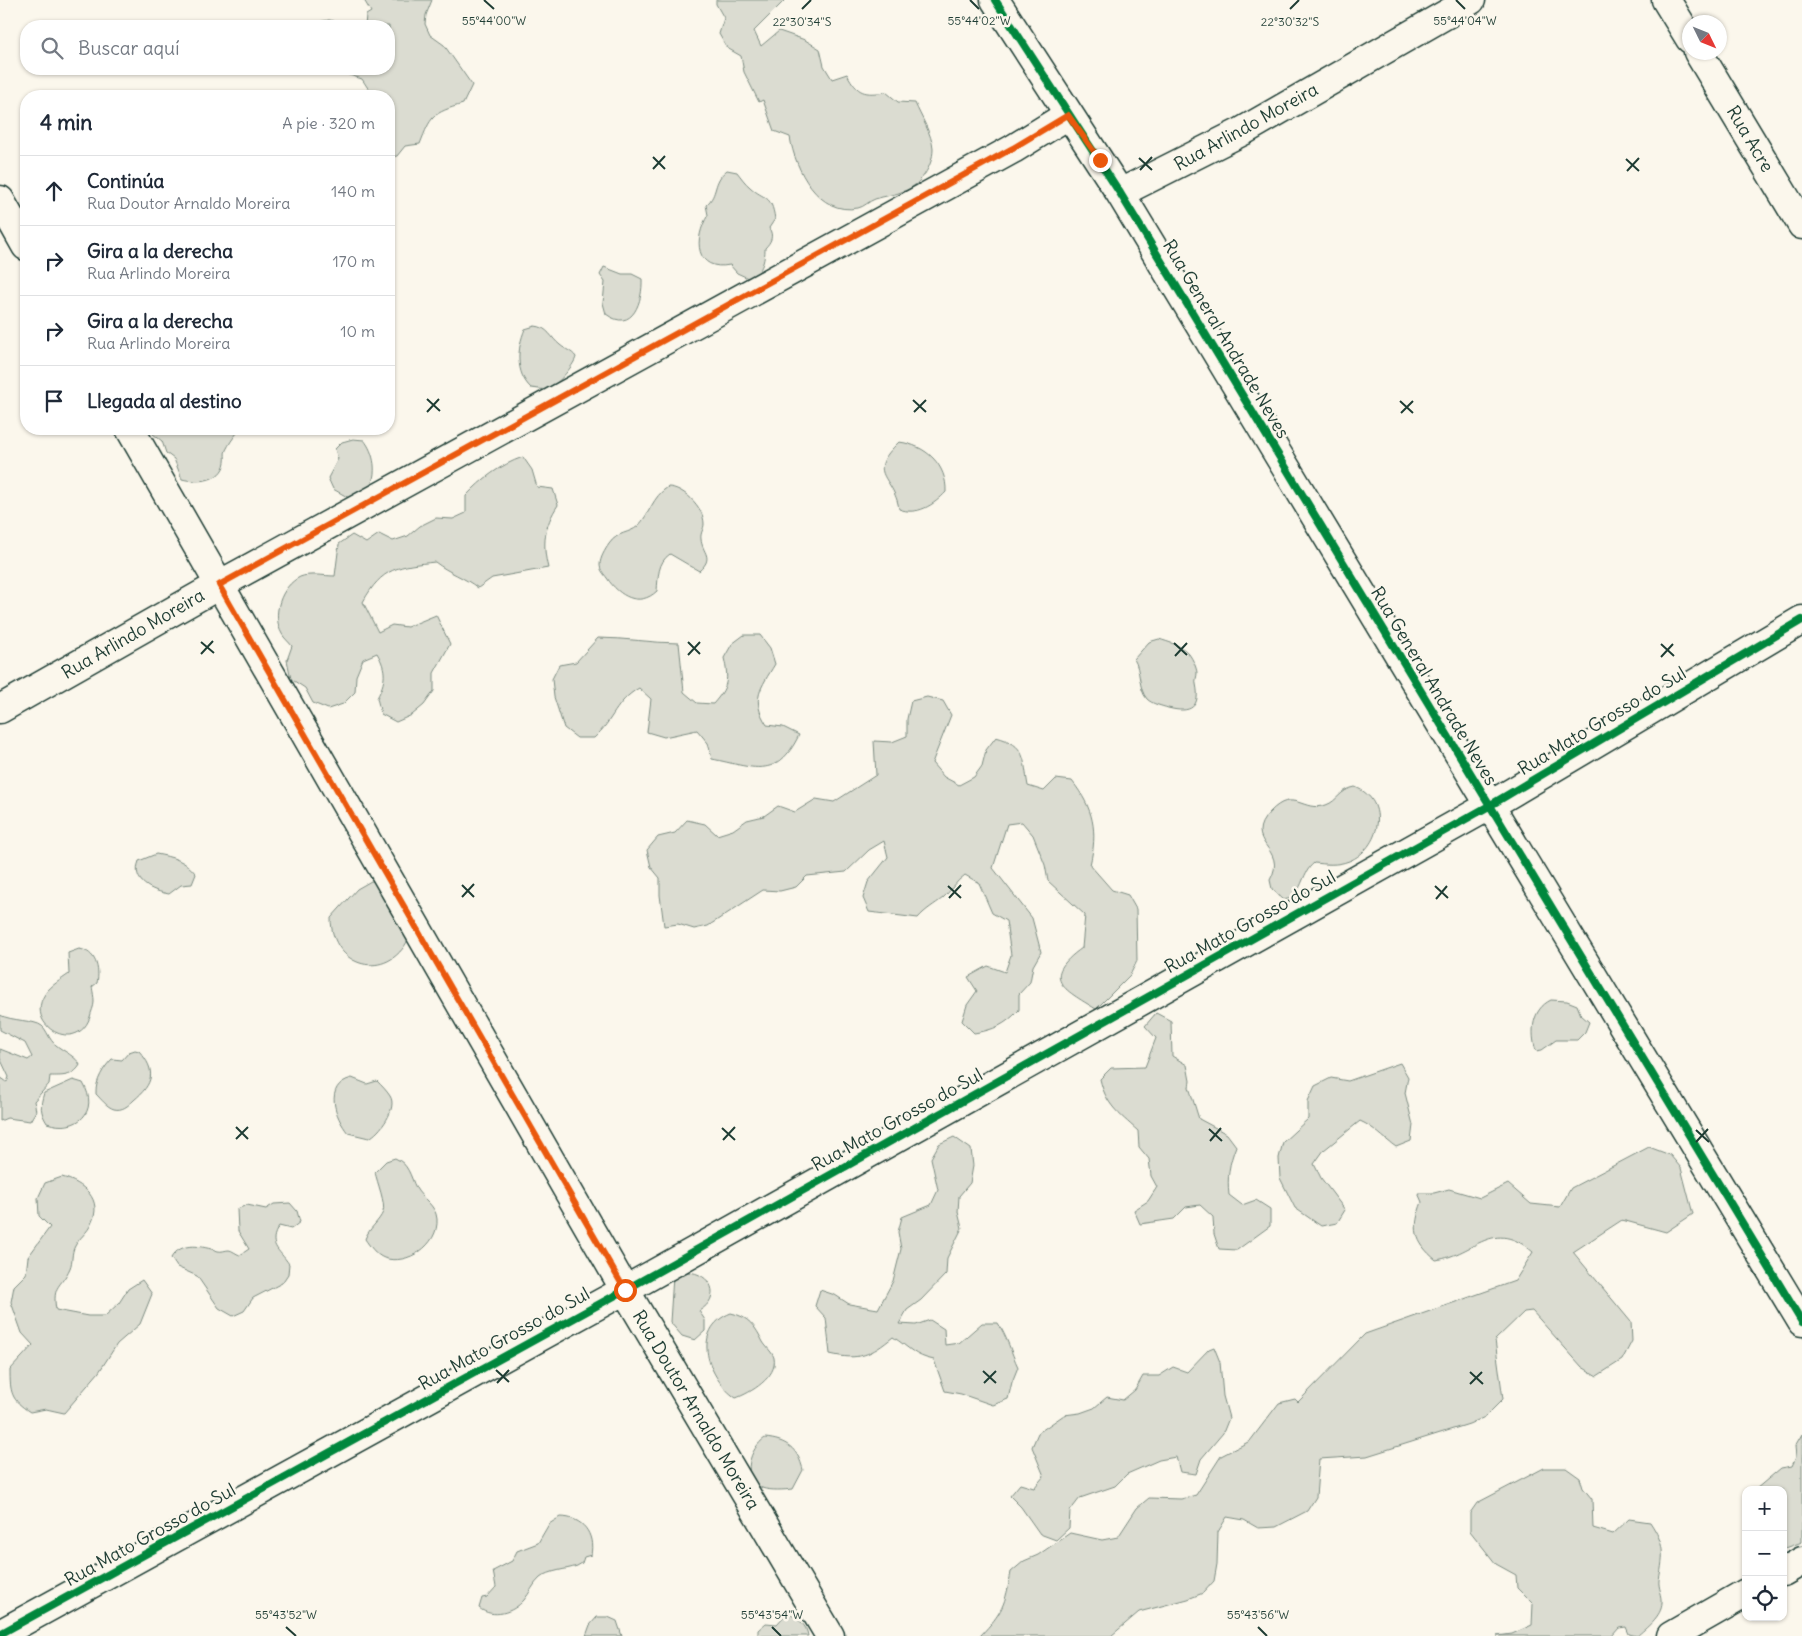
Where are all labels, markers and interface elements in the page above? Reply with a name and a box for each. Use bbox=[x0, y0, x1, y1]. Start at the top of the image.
text: 55°44'00"W bbox=[462, 13, 526, 28]
text: 55°44'02"W bbox=[947, 13, 1011, 28]
text: 55°44'04"W bbox=[1433, 13, 1497, 28]
text: 22°30'34"S bbox=[773, 14, 832, 29]
text: 22°30'32"S bbox=[1261, 14, 1319, 29]
north arrow bbox=[1682, 15, 1727, 60]
search box bbox=[20, 20, 395, 75]
icon: search bbox=[38, 34, 66, 62]
text: Buscar aquí bbox=[78, 36, 179, 60]
street label: Rua Arlindo Moreira bbox=[1170, 77, 1322, 176]
street label: Rua Acre bbox=[1722, 101, 1779, 176]
text: 4 min bbox=[40, 109, 92, 136]
text: A pie · 320 m bbox=[282, 113, 375, 133]
route end bbox=[1089, 149, 1112, 172]
text: Continúa bbox=[87, 169, 164, 193]
icon: ahead bbox=[40, 177, 68, 205]
text: 140 m bbox=[331, 181, 375, 201]
text: Rua Doutor Arnaldo Moreira bbox=[87, 193, 290, 213]
street label: Rua General Andrade Neves bbox=[1158, 235, 1295, 442]
text: Gira a la derecha bbox=[87, 239, 233, 263]
icon: right bbox=[40, 247, 68, 275]
text: 170 m bbox=[332, 251, 375, 271]
text: Rua Arlindo Moreira bbox=[87, 263, 230, 283]
text: Gira a la derecha bbox=[87, 309, 233, 333]
icon: right bbox=[40, 317, 68, 345]
text: 10 m bbox=[340, 321, 375, 341]
text: Rua Arlindo Moreira bbox=[87, 333, 230, 353]
icon: arrive bbox=[40, 387, 68, 415]
text: Llegada al destino bbox=[87, 389, 242, 413]
street label: Rua General Andrade Neves bbox=[1366, 582, 1503, 789]
street label: Rua Arlindo Moreira bbox=[57, 583, 208, 684]
street label: Rua Mato Grosso do Sul bbox=[1513, 661, 1690, 780]
street label: Rua Mato Grosso do Sul bbox=[1160, 865, 1339, 978]
street label: Rua Mato Grosso do Sul bbox=[807, 1063, 986, 1176]
route start bbox=[614, 1279, 637, 1302]
street label: Rua Mato Grosso do Sul bbox=[414, 1282, 593, 1395]
street label: Rua Doutor Arnaldo Moreira bbox=[628, 1306, 765, 1514]
street label: Rua Mato Grosso do Sul bbox=[60, 1478, 239, 1591]
map controls bbox=[1742, 1486, 1787, 1621]
button: + bbox=[1742, 1486, 1787, 1531]
button: − bbox=[1742, 1531, 1787, 1576]
button: locate bbox=[1742, 1576, 1787, 1621]
text: 55°43'52"W bbox=[255, 1607, 317, 1622]
text: 55°43'54"W bbox=[741, 1607, 803, 1622]
text: 55°43'56"W bbox=[1227, 1607, 1289, 1622]

